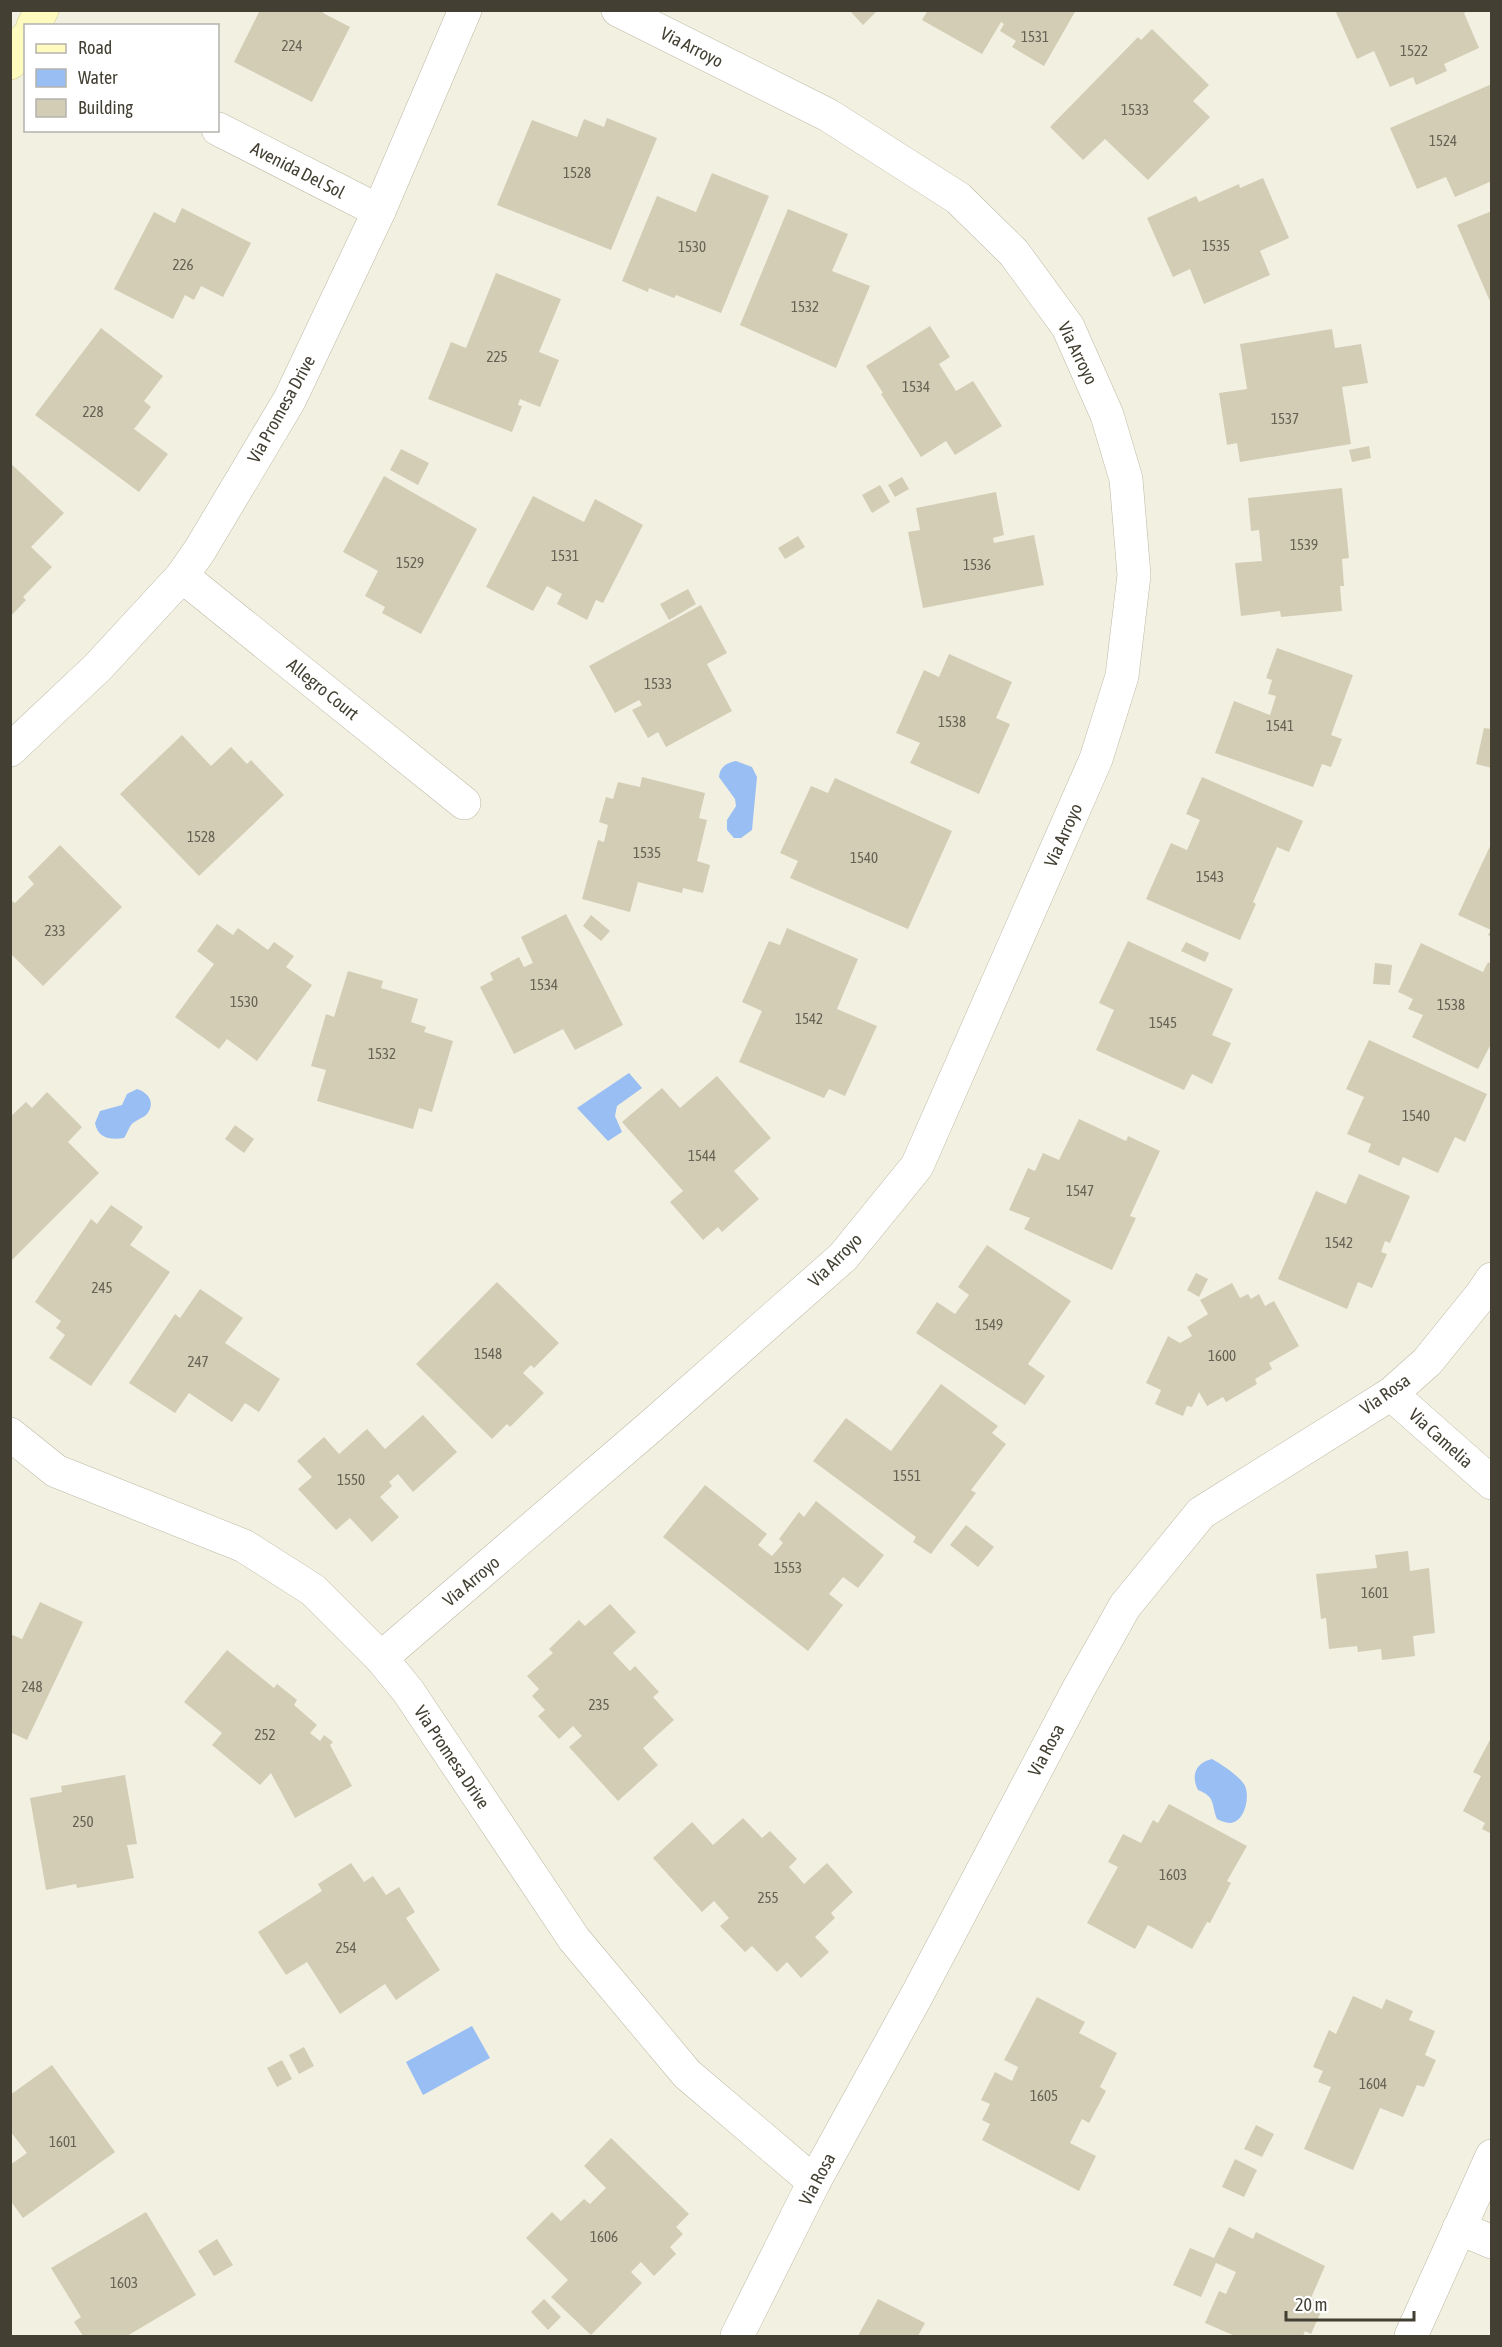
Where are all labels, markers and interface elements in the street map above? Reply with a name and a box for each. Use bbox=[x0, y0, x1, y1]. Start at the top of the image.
street label: Via Arroyo bbox=[657, 22, 727, 72]
legend bbox=[24, 24, 219, 132]
house number: 1531 bbox=[1021, 28, 1049, 45]
text: Road bbox=[78, 37, 112, 58]
house number: 224 bbox=[281, 37, 303, 54]
house number: 1522 bbox=[1400, 42, 1428, 59]
text: Water bbox=[78, 67, 118, 88]
text: Building bbox=[78, 97, 133, 118]
house number: 1533 bbox=[1121, 101, 1149, 118]
house number: 1524 bbox=[1429, 132, 1457, 149]
street label: Avenida Del Sol bbox=[247, 137, 349, 203]
house number: 1528 bbox=[563, 164, 591, 181]
house number: 1535 bbox=[1202, 237, 1230, 254]
house number: 1530 bbox=[678, 238, 706, 255]
house number: 226 bbox=[172, 256, 194, 273]
house number: 1532 bbox=[791, 298, 819, 315]
street label: Via Arroyo bbox=[1054, 318, 1102, 388]
house number: 225 bbox=[486, 348, 508, 365]
street label: Via Promesa Drive bbox=[243, 352, 319, 466]
house number: 1534 bbox=[902, 378, 930, 395]
house number: 228 bbox=[82, 403, 104, 420]
house number: 1537 bbox=[1271, 410, 1299, 427]
house number: 1539 bbox=[1290, 536, 1318, 553]
house number: 1531 bbox=[551, 547, 579, 564]
house number: 1529 bbox=[396, 554, 424, 571]
house number: 1536 bbox=[963, 556, 991, 573]
street label: Allegro Court bbox=[283, 654, 363, 724]
house number: 1533 bbox=[644, 675, 672, 692]
house number: 1538 bbox=[938, 713, 966, 730]
house number: 1541 bbox=[1266, 717, 1294, 734]
street label: Via Arroyo bbox=[1040, 800, 1086, 870]
house number: 1528 bbox=[187, 828, 215, 845]
house number: 1535 bbox=[633, 844, 661, 861]
house number: 1540 bbox=[850, 849, 878, 866]
house number: 1543 bbox=[1196, 868, 1224, 885]
house number: 233 bbox=[44, 922, 66, 939]
house number: 1534 bbox=[530, 976, 558, 993]
house number: 1530 bbox=[230, 993, 258, 1010]
house number: 1538 bbox=[1437, 996, 1465, 1013]
house number: 1542 bbox=[795, 1010, 823, 1027]
house number: 1545 bbox=[1149, 1014, 1177, 1031]
house number: 1532 bbox=[368, 1045, 396, 1062]
house number: 1540 bbox=[1402, 1107, 1430, 1124]
house number: 1544 bbox=[688, 1147, 716, 1164]
house number: 1547 bbox=[1066, 1182, 1094, 1199]
street label: Via Arroyo bbox=[804, 1229, 866, 1291]
house number: 1542 bbox=[1325, 1234, 1353, 1251]
house number: 245 bbox=[91, 1279, 113, 1296]
house number: 1549 bbox=[975, 1316, 1003, 1333]
house number: 1548 bbox=[474, 1345, 502, 1362]
house number: 1600 bbox=[1208, 1347, 1236, 1364]
house number: 247 bbox=[187, 1353, 209, 1370]
street label: Via Rosa bbox=[1356, 1369, 1414, 1419]
street label: Via Camelia bbox=[1405, 1404, 1477, 1472]
house number: 1551 bbox=[893, 1467, 921, 1484]
house number: 1550 bbox=[337, 1471, 365, 1488]
street label: Via Arroyo bbox=[439, 1551, 503, 1611]
house number: 1553 bbox=[774, 1559, 802, 1576]
house number: 1601 bbox=[1361, 1584, 1389, 1601]
house number: 248 bbox=[21, 1678, 43, 1695]
house number: 235 bbox=[588, 1696, 610, 1713]
street label: Via Promesa Drive bbox=[410, 1702, 494, 1812]
street label: Via Rosa bbox=[1024, 1720, 1068, 1780]
house number: 252 bbox=[254, 1726, 276, 1743]
house number: 250 bbox=[72, 1813, 94, 1830]
house number: 1603 bbox=[1159, 1866, 1187, 1883]
house number: 255 bbox=[757, 1889, 779, 1906]
house number: 254 bbox=[335, 1939, 357, 1956]
house number: 1604 bbox=[1359, 2075, 1387, 2092]
house number: 1605 bbox=[1030, 2087, 1058, 2104]
house number: 1601 bbox=[49, 2133, 77, 2150]
street label: Via Rosa bbox=[795, 2149, 839, 2209]
house number: 1606 bbox=[590, 2228, 618, 2245]
house number: 1603 bbox=[110, 2274, 138, 2291]
scale bar bbox=[1286, 2284, 1414, 2322]
text: 20 m bbox=[1295, 2294, 1327, 2315]

